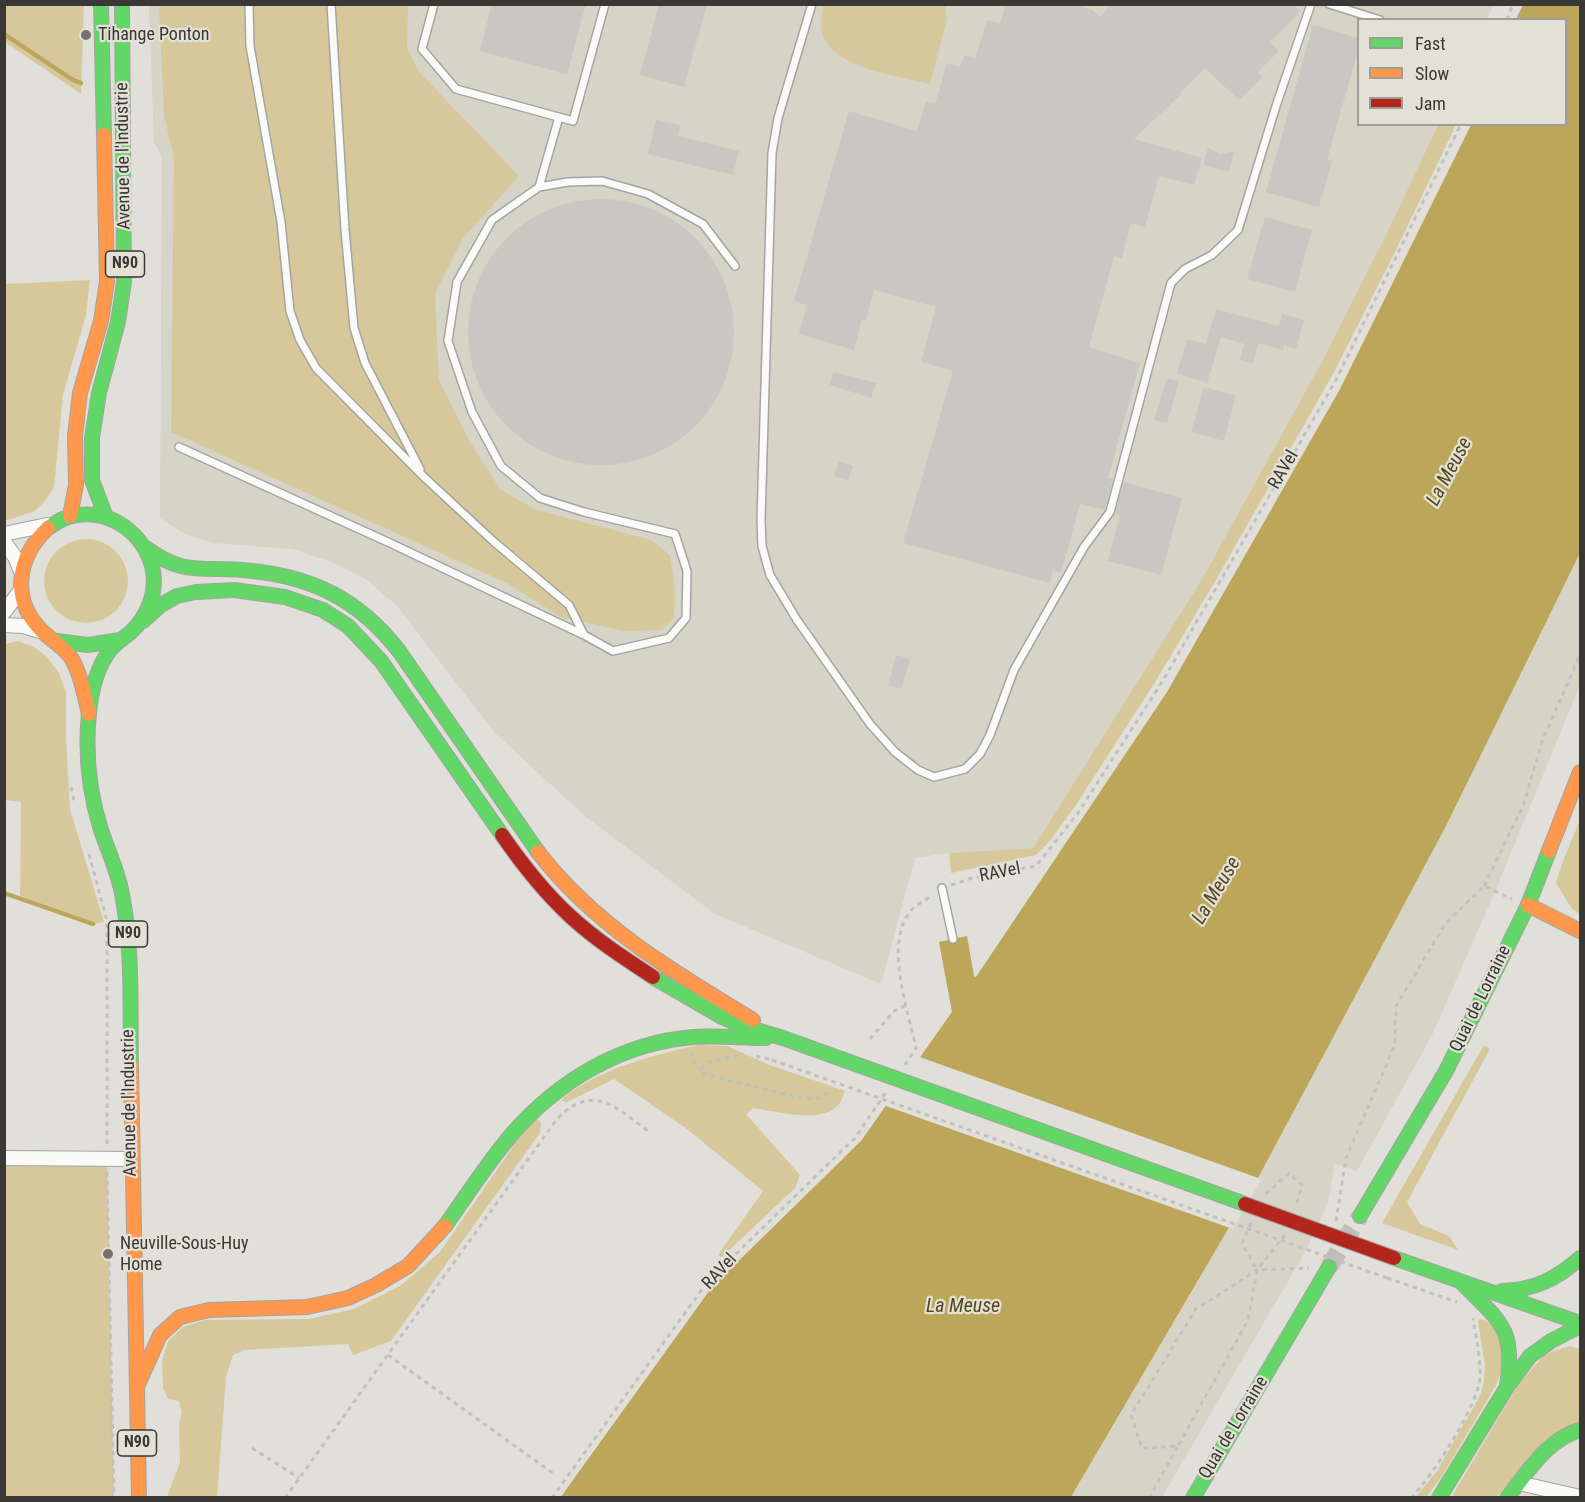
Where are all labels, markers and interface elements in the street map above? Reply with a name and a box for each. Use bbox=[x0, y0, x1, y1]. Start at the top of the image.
legend bbox=[1357, 18, 1567, 126]
place label: Tihange Ponton bbox=[98, 24, 209, 46]
marker: Tihange Ponton bbox=[79, 28, 93, 42]
text: Fast bbox=[1415, 33, 1446, 54]
text: Slow bbox=[1415, 63, 1449, 84]
street label: Avenue de l'Industrie bbox=[112, 82, 136, 230]
text: Jam bbox=[1415, 93, 1446, 114]
road number: N90 bbox=[106, 251, 144, 277]
water label: La Meuse bbox=[1422, 434, 1478, 510]
street label: RAVel bbox=[1264, 447, 1304, 493]
water label: La Meuse bbox=[1188, 853, 1246, 929]
street label: RAVel bbox=[978, 858, 1022, 888]
road number: N90 bbox=[108, 921, 148, 947]
street label: Quai de Lorraine bbox=[1446, 942, 1516, 1056]
street label: Avenue de l'Industrie bbox=[118, 1029, 142, 1177]
place label: Neuville-Sous-Huy Home bbox=[120, 1233, 248, 1276]
marker: Neuville-Sous-Huy Home bbox=[101, 1247, 115, 1261]
street label: RAVel bbox=[698, 1249, 742, 1295]
water label: La Meuse bbox=[926, 1295, 1000, 1319]
street label: Quai de Lorraine bbox=[1195, 1373, 1273, 1483]
road number: N90 bbox=[118, 1430, 156, 1456]

